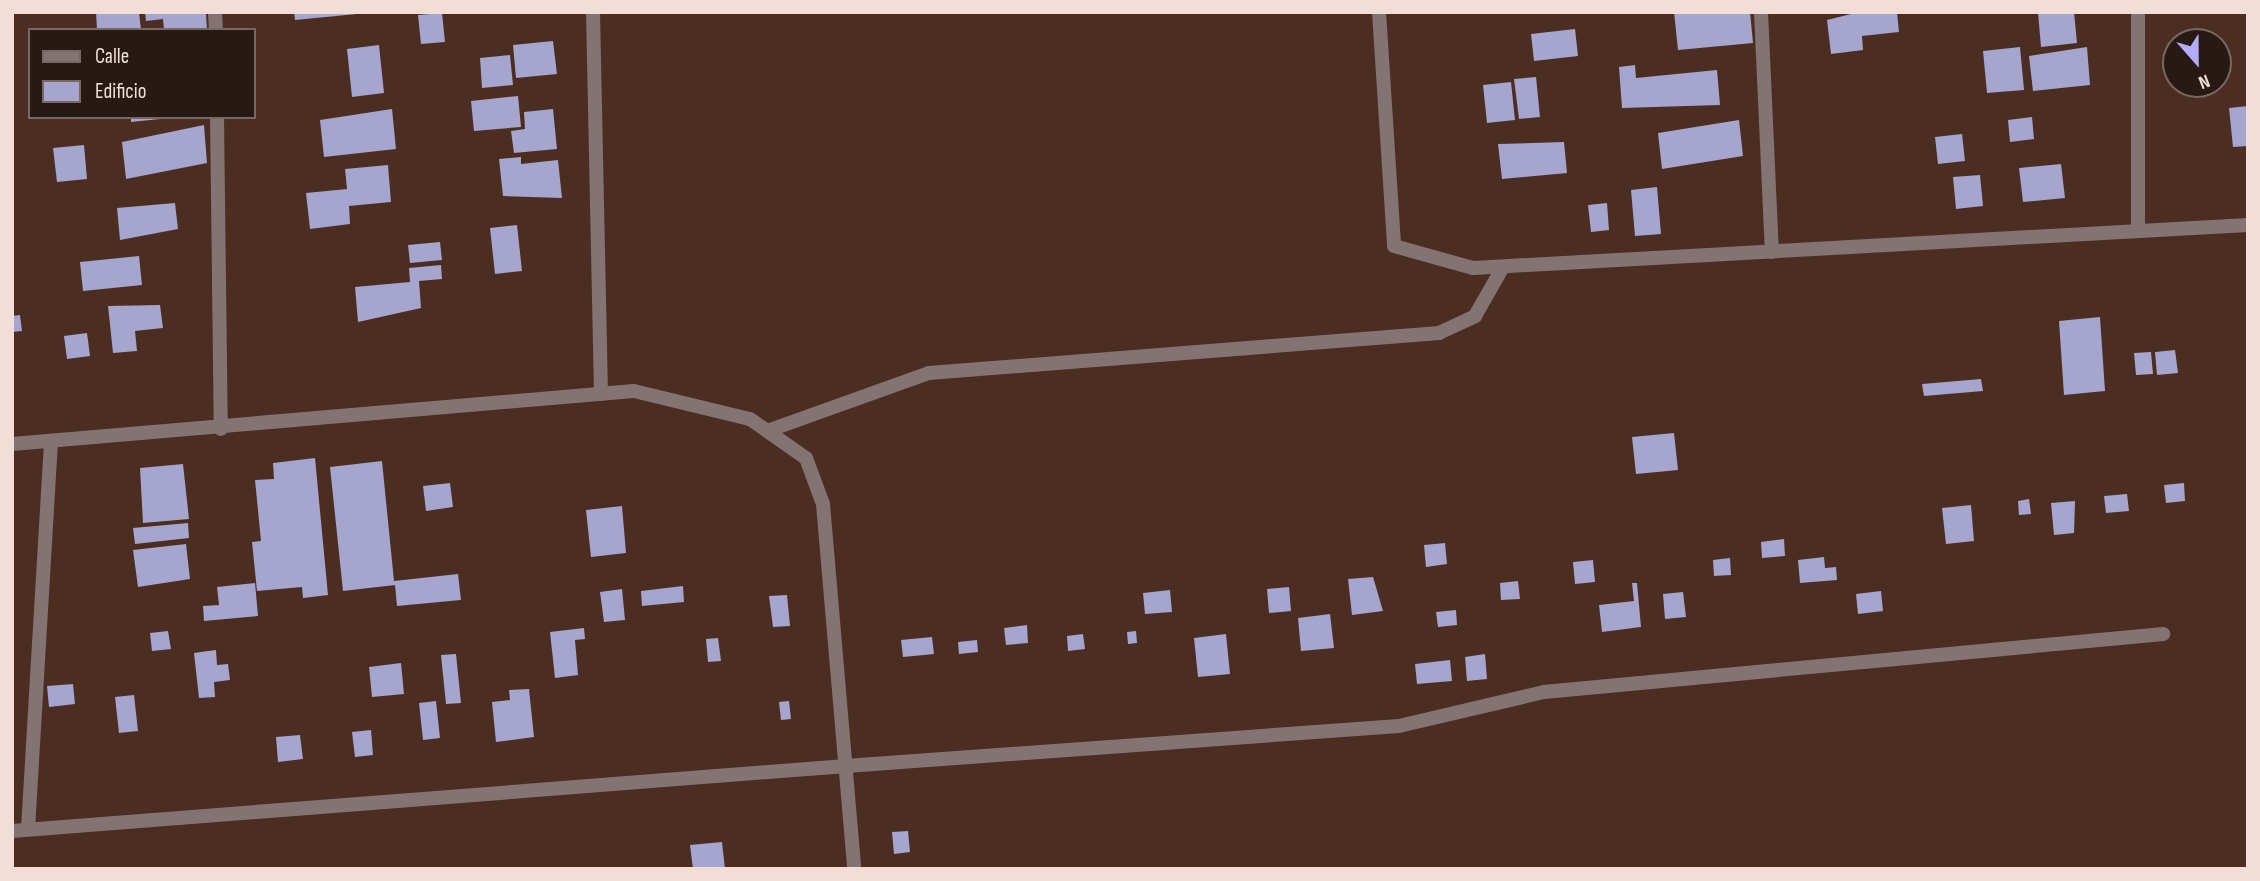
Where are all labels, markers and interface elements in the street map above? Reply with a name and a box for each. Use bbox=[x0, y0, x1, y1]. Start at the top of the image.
legend bbox=[28, 28, 256, 119]
north arrow bbox=[2162, 28, 2232, 98]
text: Calle bbox=[95, 44, 129, 69]
text: N bbox=[2195, 69, 2213, 94]
text: Edificio bbox=[95, 79, 146, 104]

